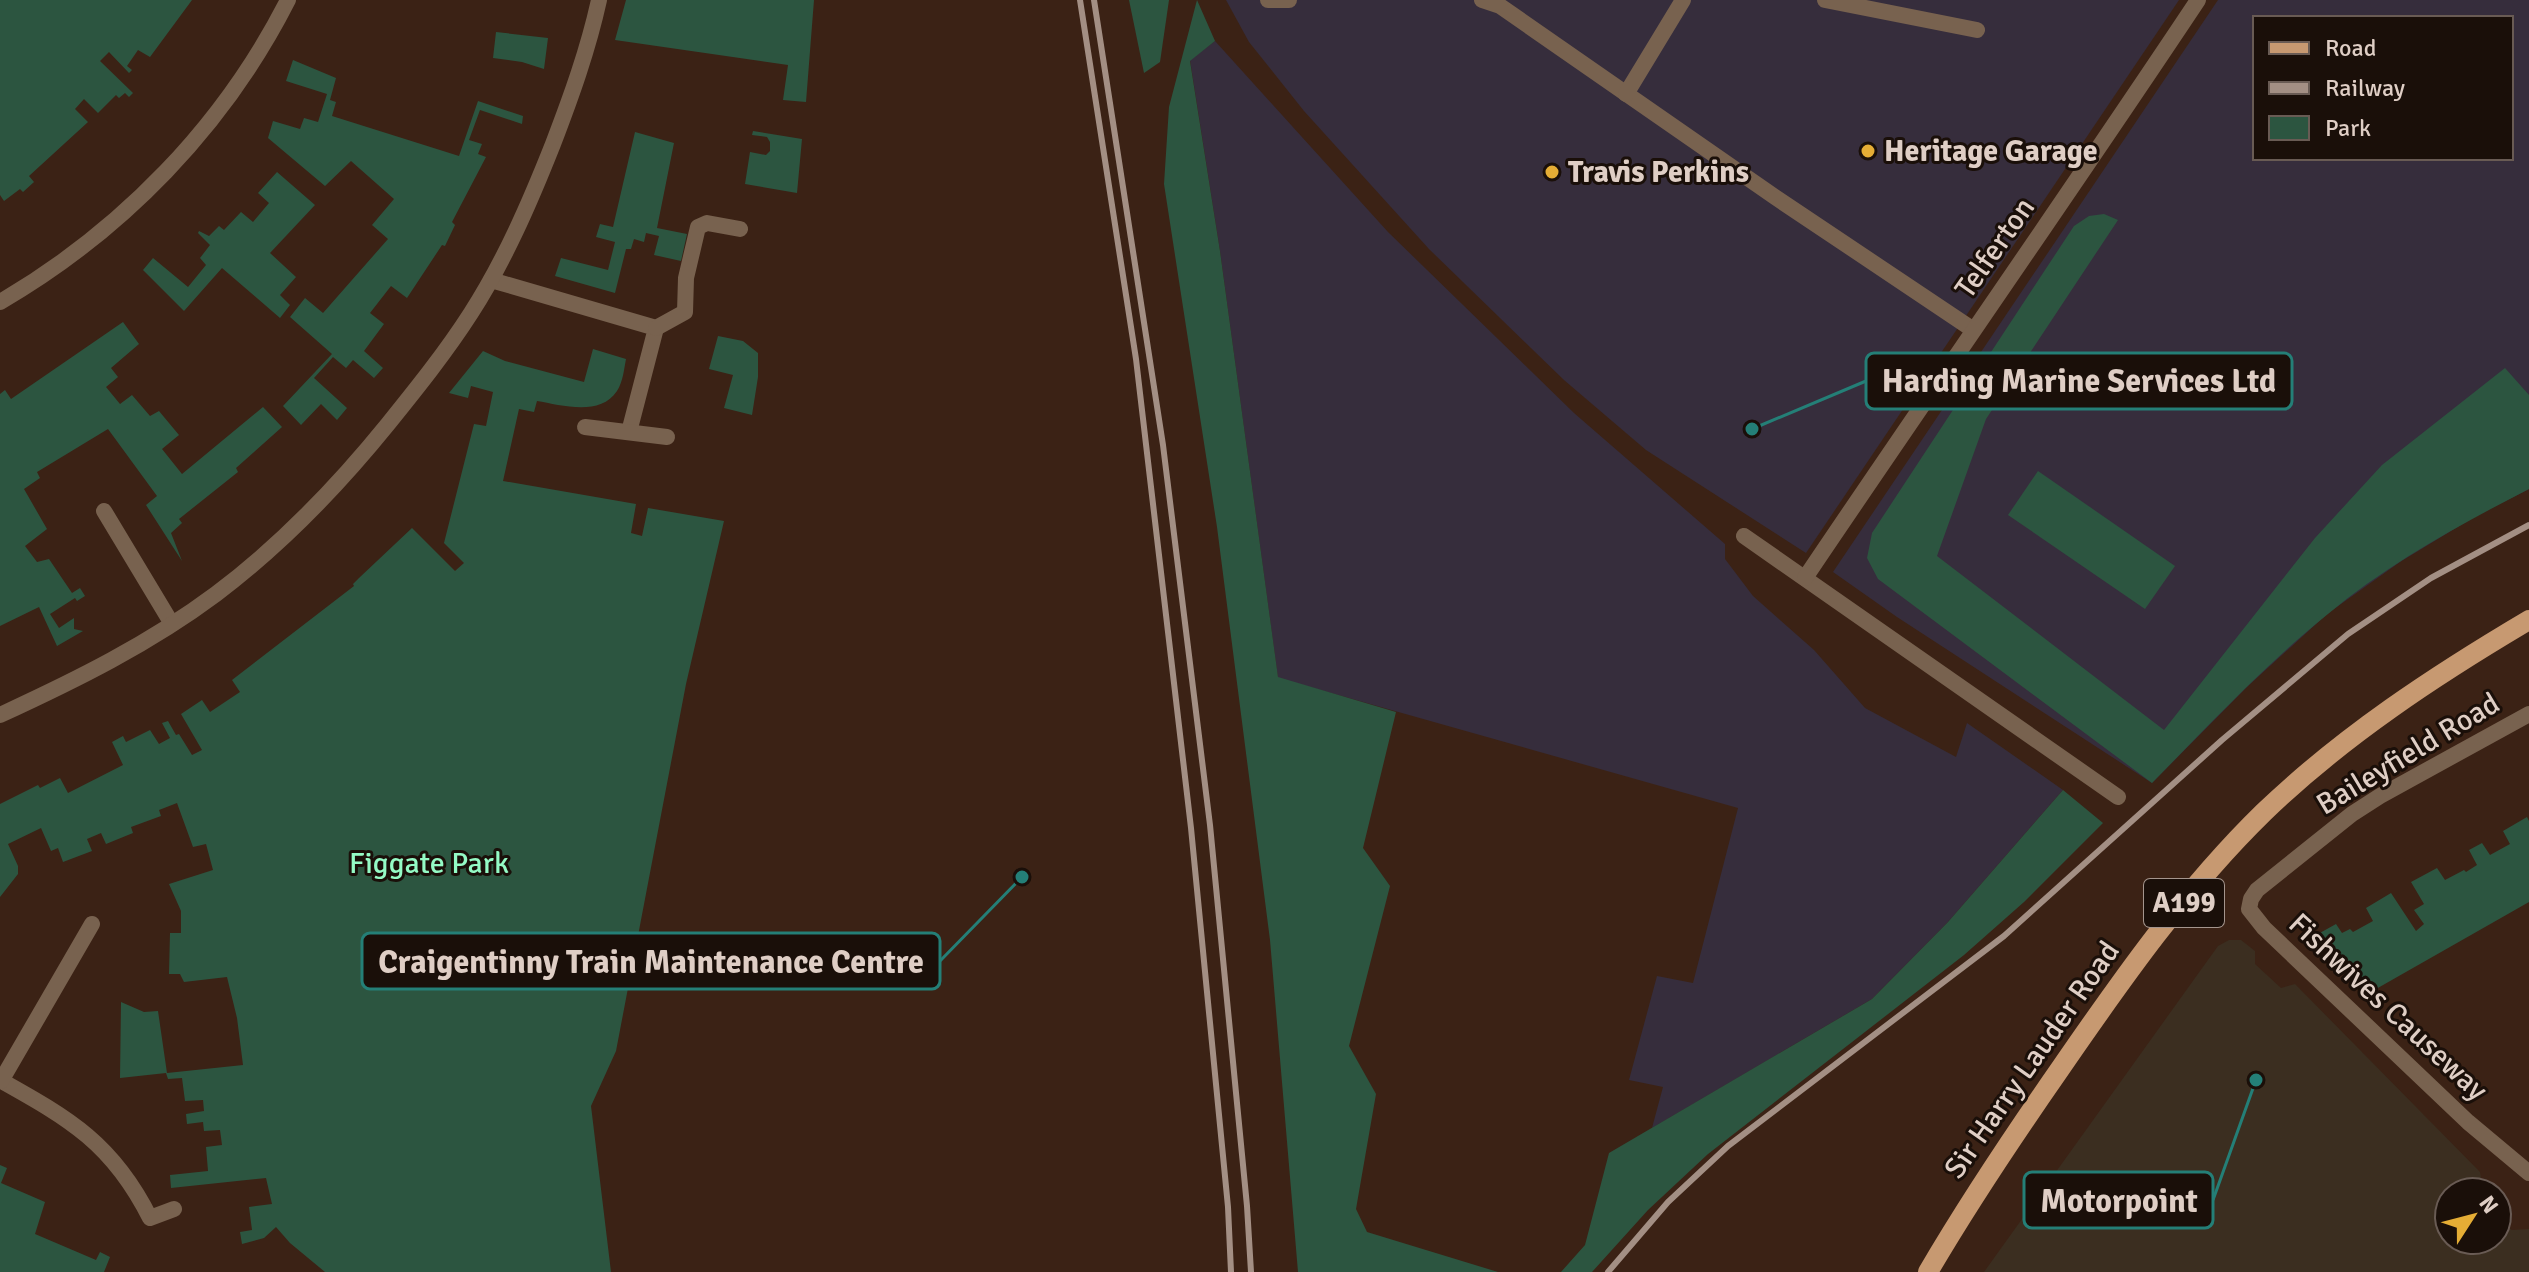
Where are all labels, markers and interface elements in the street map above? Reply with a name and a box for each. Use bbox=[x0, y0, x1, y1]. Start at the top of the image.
legend bbox=[2253, 16, 2513, 160]
text: Road bbox=[2325, 33, 2376, 63]
text: Railway bbox=[2325, 73, 2405, 103]
text: Park bbox=[2325, 113, 2371, 143]
place label: Heritage Garage bbox=[1884, 133, 2098, 170]
marker: Heritage Garage bbox=[1859, 142, 1877, 160]
place label: Travis Perkins bbox=[1568, 154, 1749, 191]
marker: Travis Perkins bbox=[1543, 163, 1561, 181]
street label: Telferton bbox=[1947, 190, 2043, 306]
callout: Harding Marine Services Ltd bbox=[1866, 353, 2292, 409]
text: Harding Marine Services Ltd bbox=[1882, 362, 2276, 401]
street label: Baileyfield Road bbox=[2310, 685, 2506, 823]
park label: Figgate Park bbox=[349, 845, 509, 882]
road number: A199 bbox=[2144, 879, 2224, 927]
street label: Fishwives Causeway bbox=[2281, 905, 2495, 1109]
callout: Craigentinny Train Maintenance Centre bbox=[362, 933, 940, 989]
street label: Sir Harry Lauder Road bbox=[1936, 934, 2128, 1186]
text: Craigentinny Train Maintenance Centre bbox=[378, 943, 924, 982]
callout: Motorpoint bbox=[2024, 1172, 2213, 1228]
north arrow bbox=[2433, 1176, 2513, 1256]
text: Motorpoint bbox=[2040, 1182, 2198, 1221]
text: N bbox=[2473, 1190, 2504, 1219]

